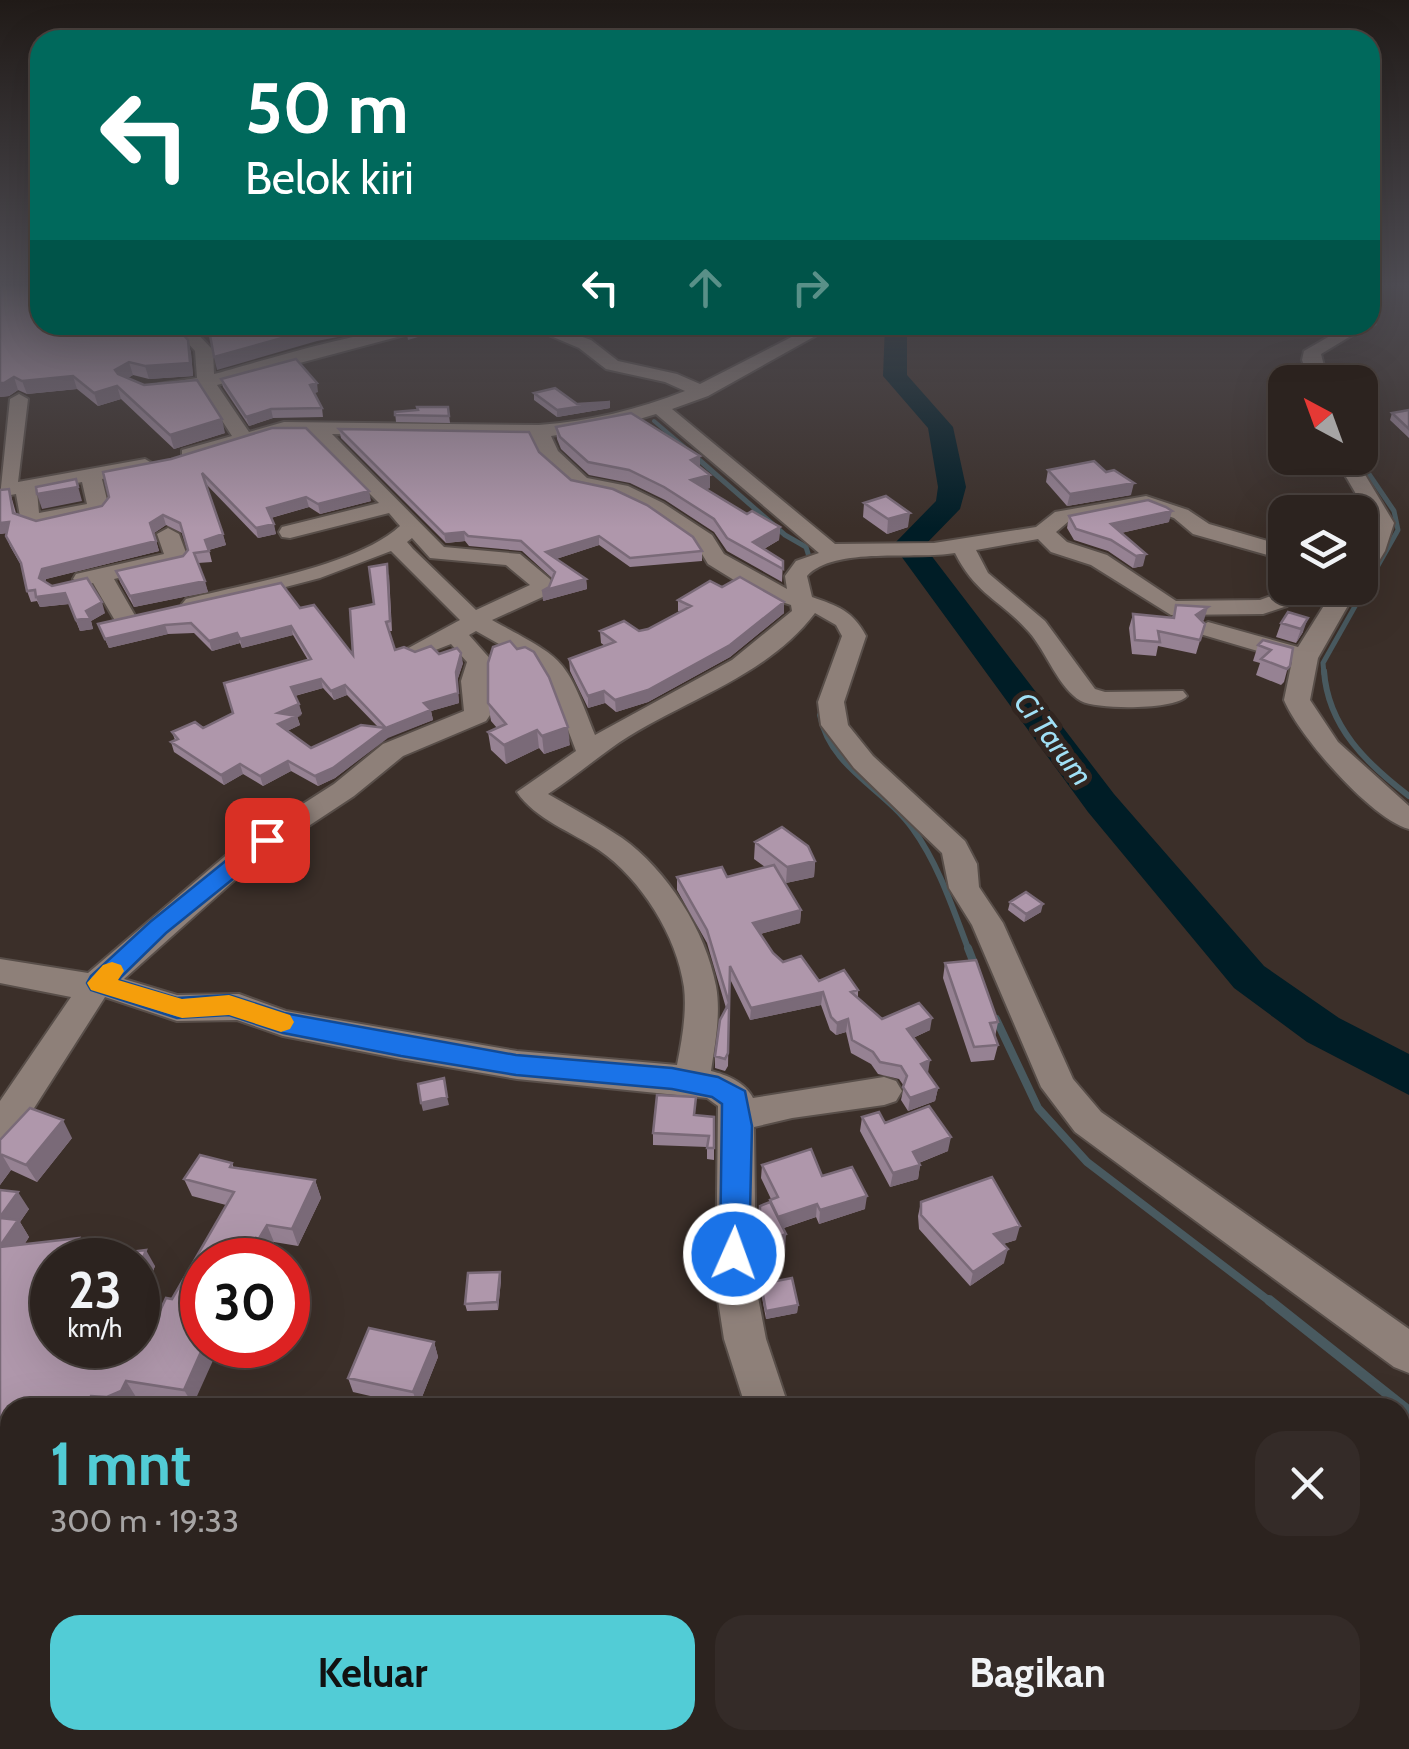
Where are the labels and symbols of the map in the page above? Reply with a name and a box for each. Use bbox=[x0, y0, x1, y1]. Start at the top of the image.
north arrow bbox=[1268, 365, 1378, 475]
water label: Ci Tarum bbox=[1006, 685, 1101, 793]
pin bbox=[225, 798, 310, 883]
position arrow bbox=[682, 1202, 786, 1306]
speed limit sign: 30 bbox=[180, 1238, 310, 1368]

